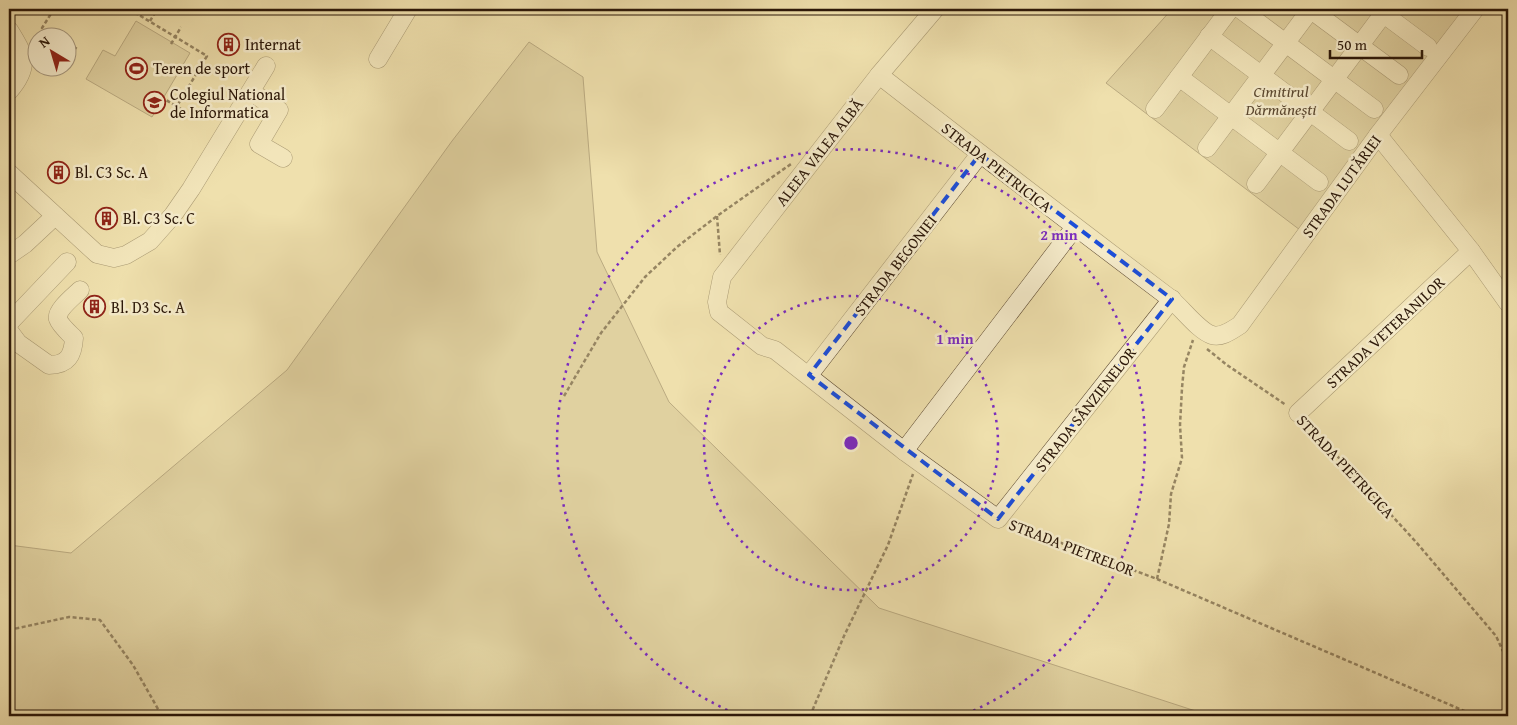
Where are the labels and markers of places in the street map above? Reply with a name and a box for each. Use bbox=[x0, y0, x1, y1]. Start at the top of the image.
building icon: Internat bbox=[217, 32, 241, 56]
place label: Internat bbox=[245, 32, 301, 56]
sports icon: Teren de sport bbox=[125, 56, 149, 80]
place label: Teren de sport bbox=[153, 56, 251, 80]
place label: Colegiul National de Informatica bbox=[170, 82, 286, 124]
school or university icon: Colegiul National de Informatica bbox=[142, 91, 166, 115]
building icon: Bl. C3 Sc. A bbox=[47, 160, 71, 184]
place label: Bl. C3 Sc. A bbox=[75, 160, 148, 184]
building icon: Bl. C3 Sc. C bbox=[95, 206, 119, 230]
place label: Bl. C3 Sc. C bbox=[123, 206, 195, 230]
building icon: Bl. D3 Sc. A bbox=[83, 295, 107, 319]
place label: Bl. D3 Sc. A bbox=[111, 295, 185, 319]
centre of rings bbox=[842, 434, 860, 452]

